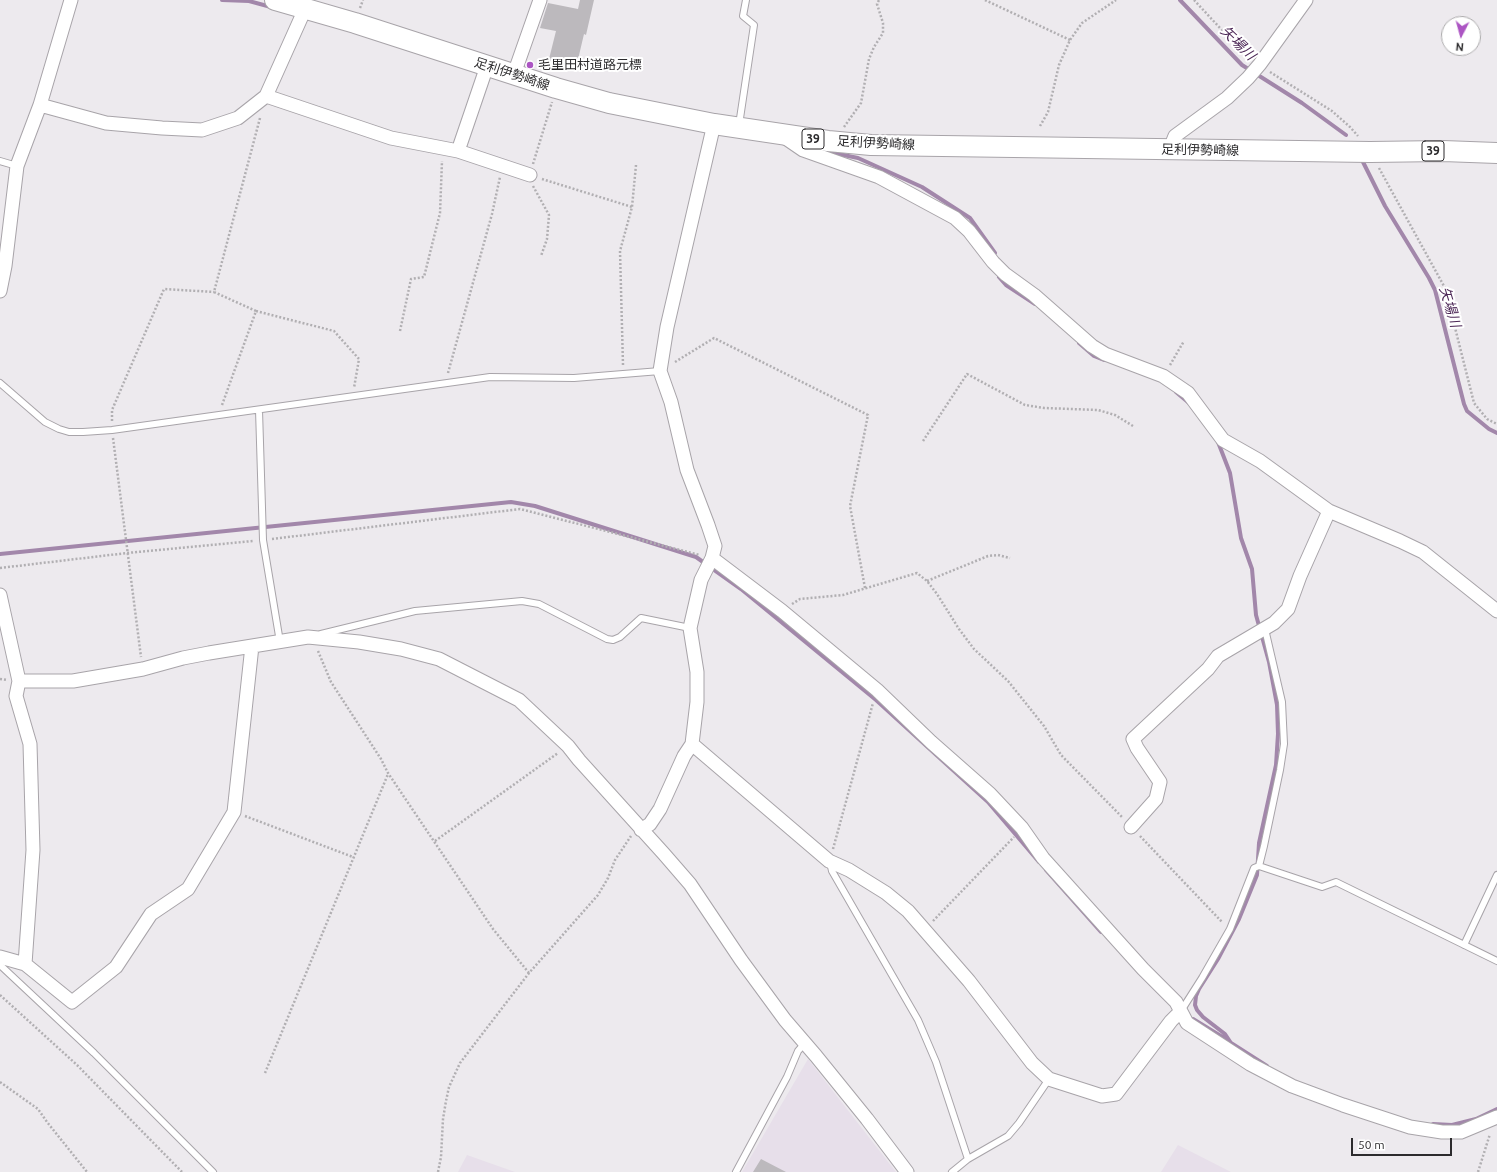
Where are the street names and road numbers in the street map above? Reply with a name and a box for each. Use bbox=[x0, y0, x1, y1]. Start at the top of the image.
street label: 足利伊勢崎線 bbox=[472, 55, 552, 93]
road number: 39 bbox=[802, 129, 824, 149]
street label: 足利伊勢崎線 bbox=[837, 133, 915, 153]
road number: 39 bbox=[1422, 141, 1444, 161]
street label: 足利伊勢崎線 bbox=[1161, 142, 1239, 158]

